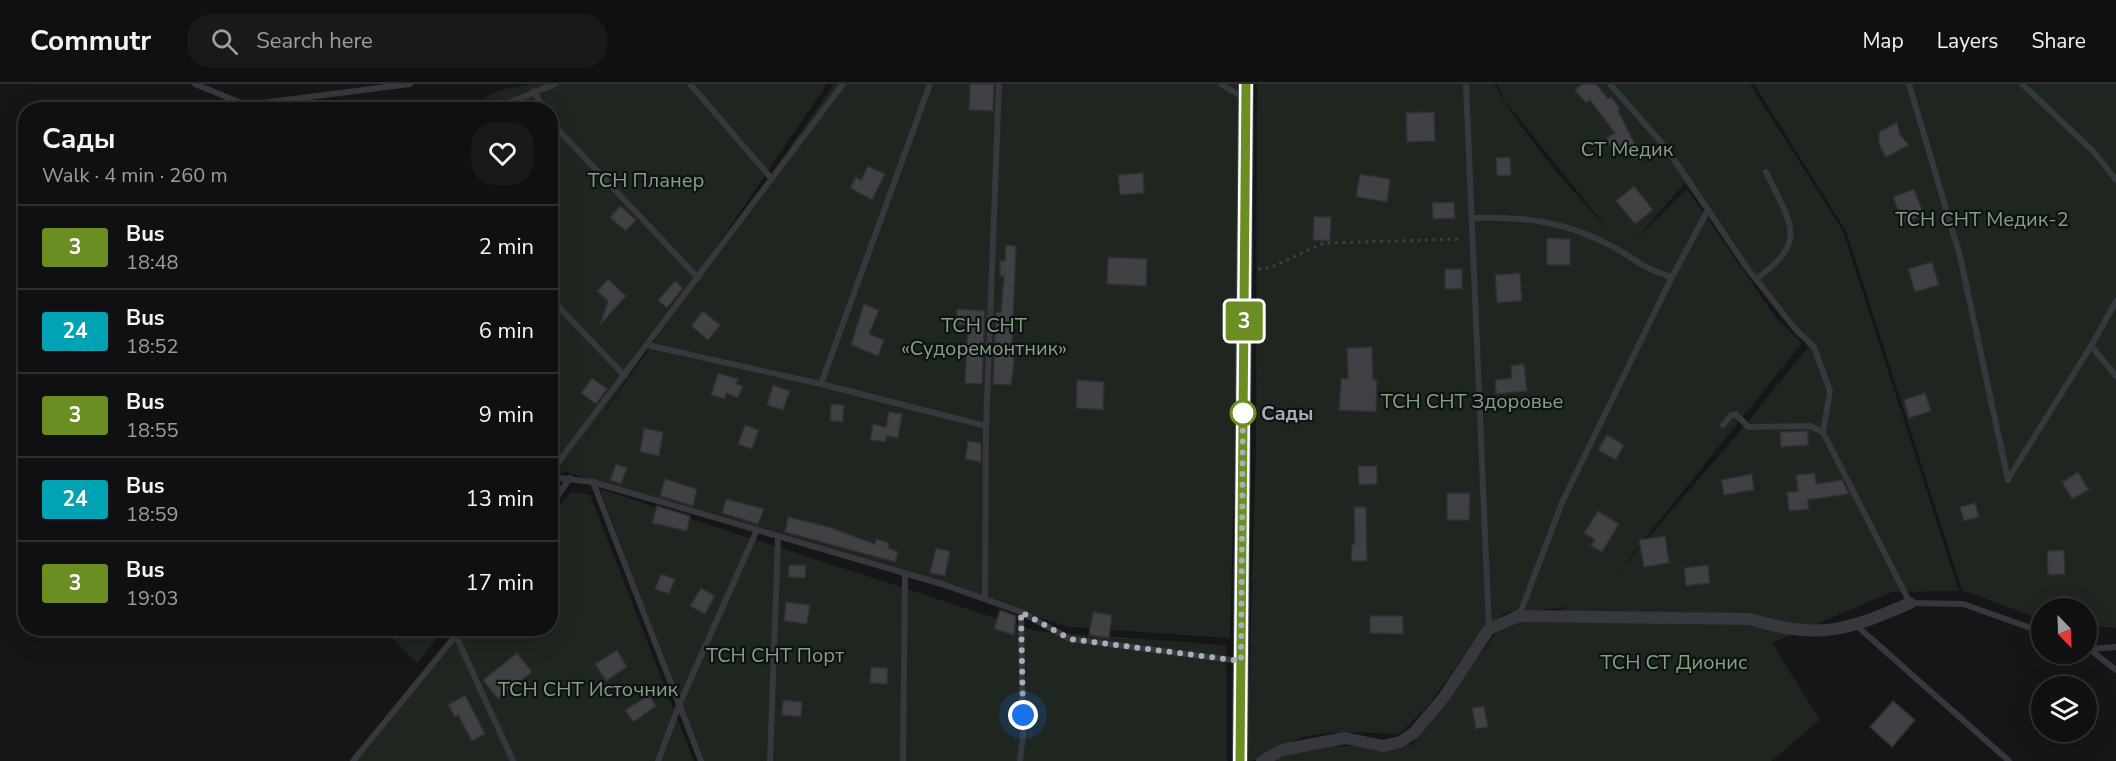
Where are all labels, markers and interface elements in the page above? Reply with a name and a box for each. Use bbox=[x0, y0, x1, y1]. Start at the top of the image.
search box bbox=[187, 14, 607, 68]
text: Commutr bbox=[30, 22, 151, 60]
icon: search bbox=[208, 25, 241, 58]
text: Search here bbox=[256, 26, 373, 56]
text: Map bbox=[1862, 27, 1904, 55]
text: Layers bbox=[1937, 27, 1998, 55]
text: Share bbox=[2031, 27, 2086, 55]
text: Сады bbox=[42, 120, 115, 158]
button: heart bbox=[471, 122, 534, 185]
park label: СТ Медик bbox=[1581, 136, 1674, 163]
text: Walk · 4 min · 260 m bbox=[42, 162, 228, 189]
park label: ТСН Планер bbox=[588, 167, 704, 194]
park label: ТСН СНТ Медик-2 bbox=[1895, 206, 2069, 233]
text: Bus bbox=[126, 219, 165, 249]
text: 2 min bbox=[479, 232, 534, 262]
text: 3 bbox=[69, 233, 81, 261]
text: 18:48 bbox=[126, 249, 179, 276]
line badge: 3 bbox=[1224, 302, 1264, 340]
text: Bus bbox=[126, 303, 165, 333]
text: 3 bbox=[1238, 307, 1250, 335]
park label: ТСН СНТ «Судоремонтник» bbox=[901, 312, 1067, 362]
text: 6 min bbox=[479, 316, 534, 346]
text: 24 bbox=[62, 317, 88, 345]
text: 18:52 bbox=[126, 333, 179, 360]
text: Bus bbox=[126, 387, 165, 417]
park label: ТСН СНТ Здоровье bbox=[1381, 388, 1563, 415]
text: 9 min bbox=[479, 400, 534, 430]
marker: Сады bbox=[1230, 400, 1256, 426]
place label: Сады bbox=[1261, 400, 1313, 427]
text: 3 bbox=[69, 401, 81, 429]
text: 18:55 bbox=[126, 417, 179, 444]
text: Bus bbox=[126, 471, 165, 501]
text: 13 min bbox=[466, 484, 534, 514]
text: 24 bbox=[62, 485, 88, 513]
text: 18:59 bbox=[126, 501, 179, 528]
text: Bus bbox=[126, 555, 165, 585]
text: 17 min bbox=[466, 568, 534, 598]
text: 3 bbox=[69, 569, 81, 597]
text: 19:03 bbox=[126, 585, 179, 612]
north arrow bbox=[2031, 598, 2097, 664]
map controls bbox=[2031, 598, 2097, 742]
park label: ТСН СНТ Порт bbox=[706, 642, 844, 669]
park label: ТСН СТ Дионис bbox=[1601, 649, 1747, 676]
park label: ТСН СНТ Источник bbox=[498, 676, 679, 703]
button: layers bbox=[2031, 676, 2097, 742]
your location bbox=[1008, 700, 1038, 730]

